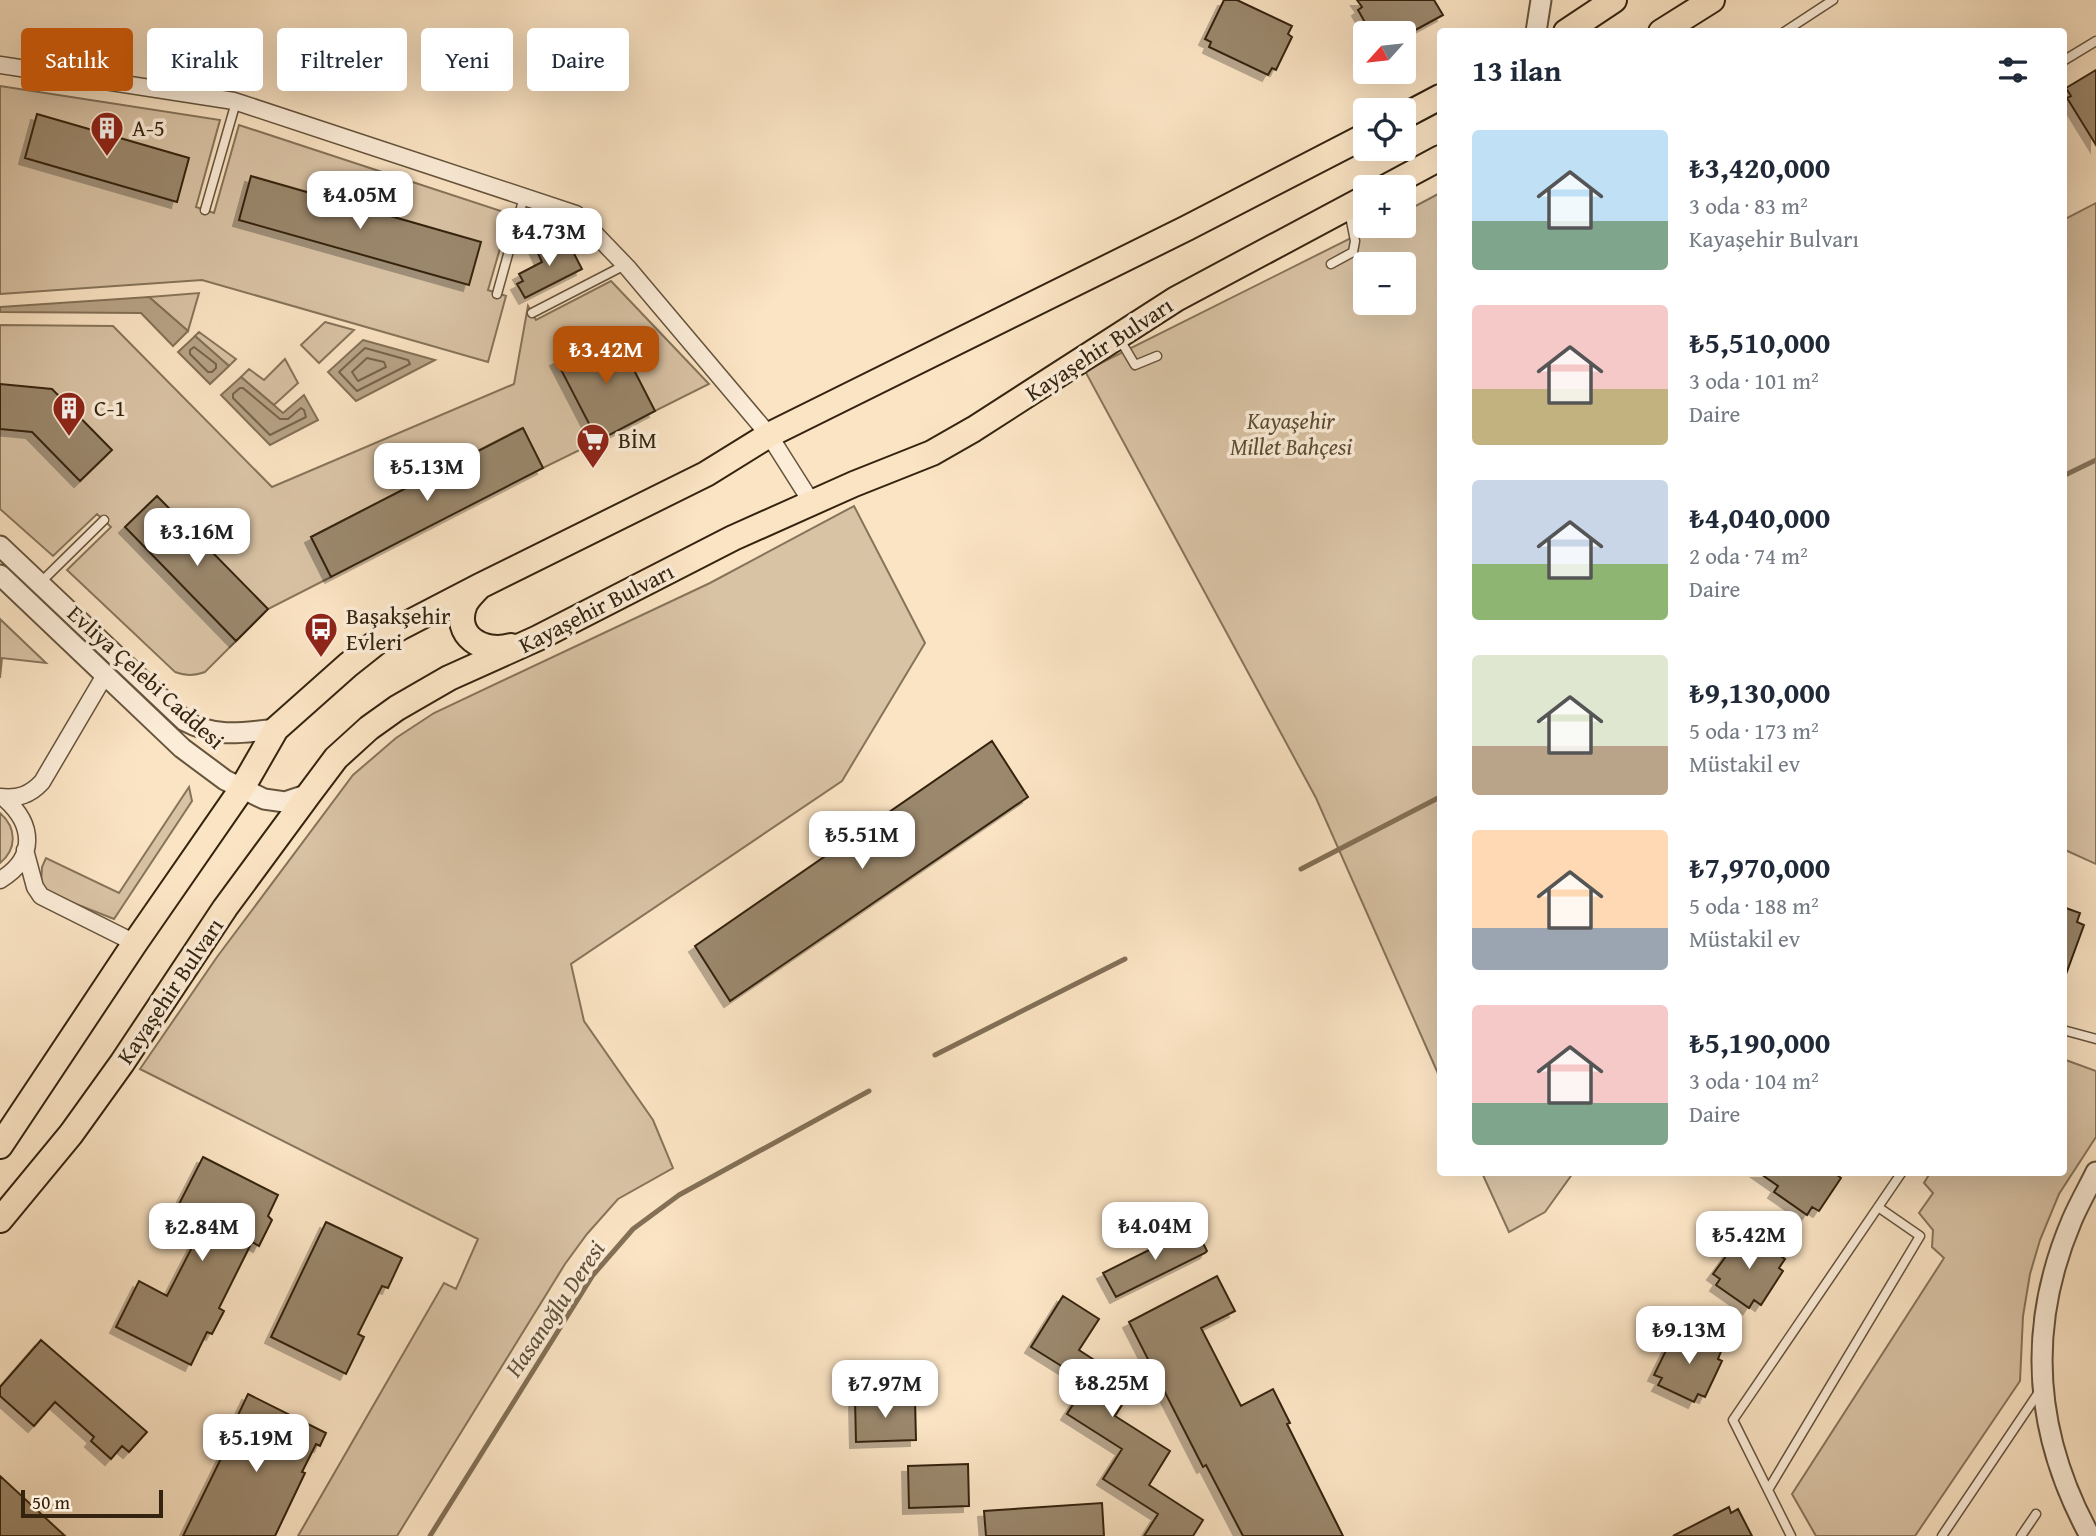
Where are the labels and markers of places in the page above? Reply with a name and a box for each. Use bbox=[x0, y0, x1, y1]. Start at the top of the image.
building icon: A-5 bbox=[88, 109, 126, 158]
place label: A-5 bbox=[132, 111, 165, 144]
pin: ₺4.05M bbox=[303, 172, 417, 231]
pin: ₺4.73M bbox=[492, 208, 606, 268]
pin: ₺3.42M bbox=[549, 326, 663, 386]
building icon: C-1 bbox=[50, 389, 88, 438]
place label: C-1 bbox=[94, 391, 125, 424]
supermarket icon: BİM bbox=[574, 421, 612, 470]
place label: BİM bbox=[618, 423, 657, 456]
pin: ₺5.13M bbox=[370, 444, 484, 503]
pin: ₺3.16M bbox=[140, 508, 254, 568]
place label: Başakşehir Evleri bbox=[346, 599, 451, 658]
bus stop icon: Başakşehir Evleri bbox=[302, 610, 340, 659]
pin: ₺5.51M bbox=[805, 812, 919, 871]
pin: ₺4.04M bbox=[1098, 1202, 1212, 1262]
pin: ₺2.84M bbox=[145, 1204, 259, 1263]
pin: ₺5.42M bbox=[1692, 1212, 1806, 1271]
pin: ₺9.13M bbox=[1632, 1306, 1746, 1366]
pin: ₺7.97M bbox=[828, 1360, 942, 1420]
pin: ₺8.25M bbox=[1055, 1360, 1169, 1419]
pin: ₺5.19M bbox=[199, 1414, 313, 1474]

